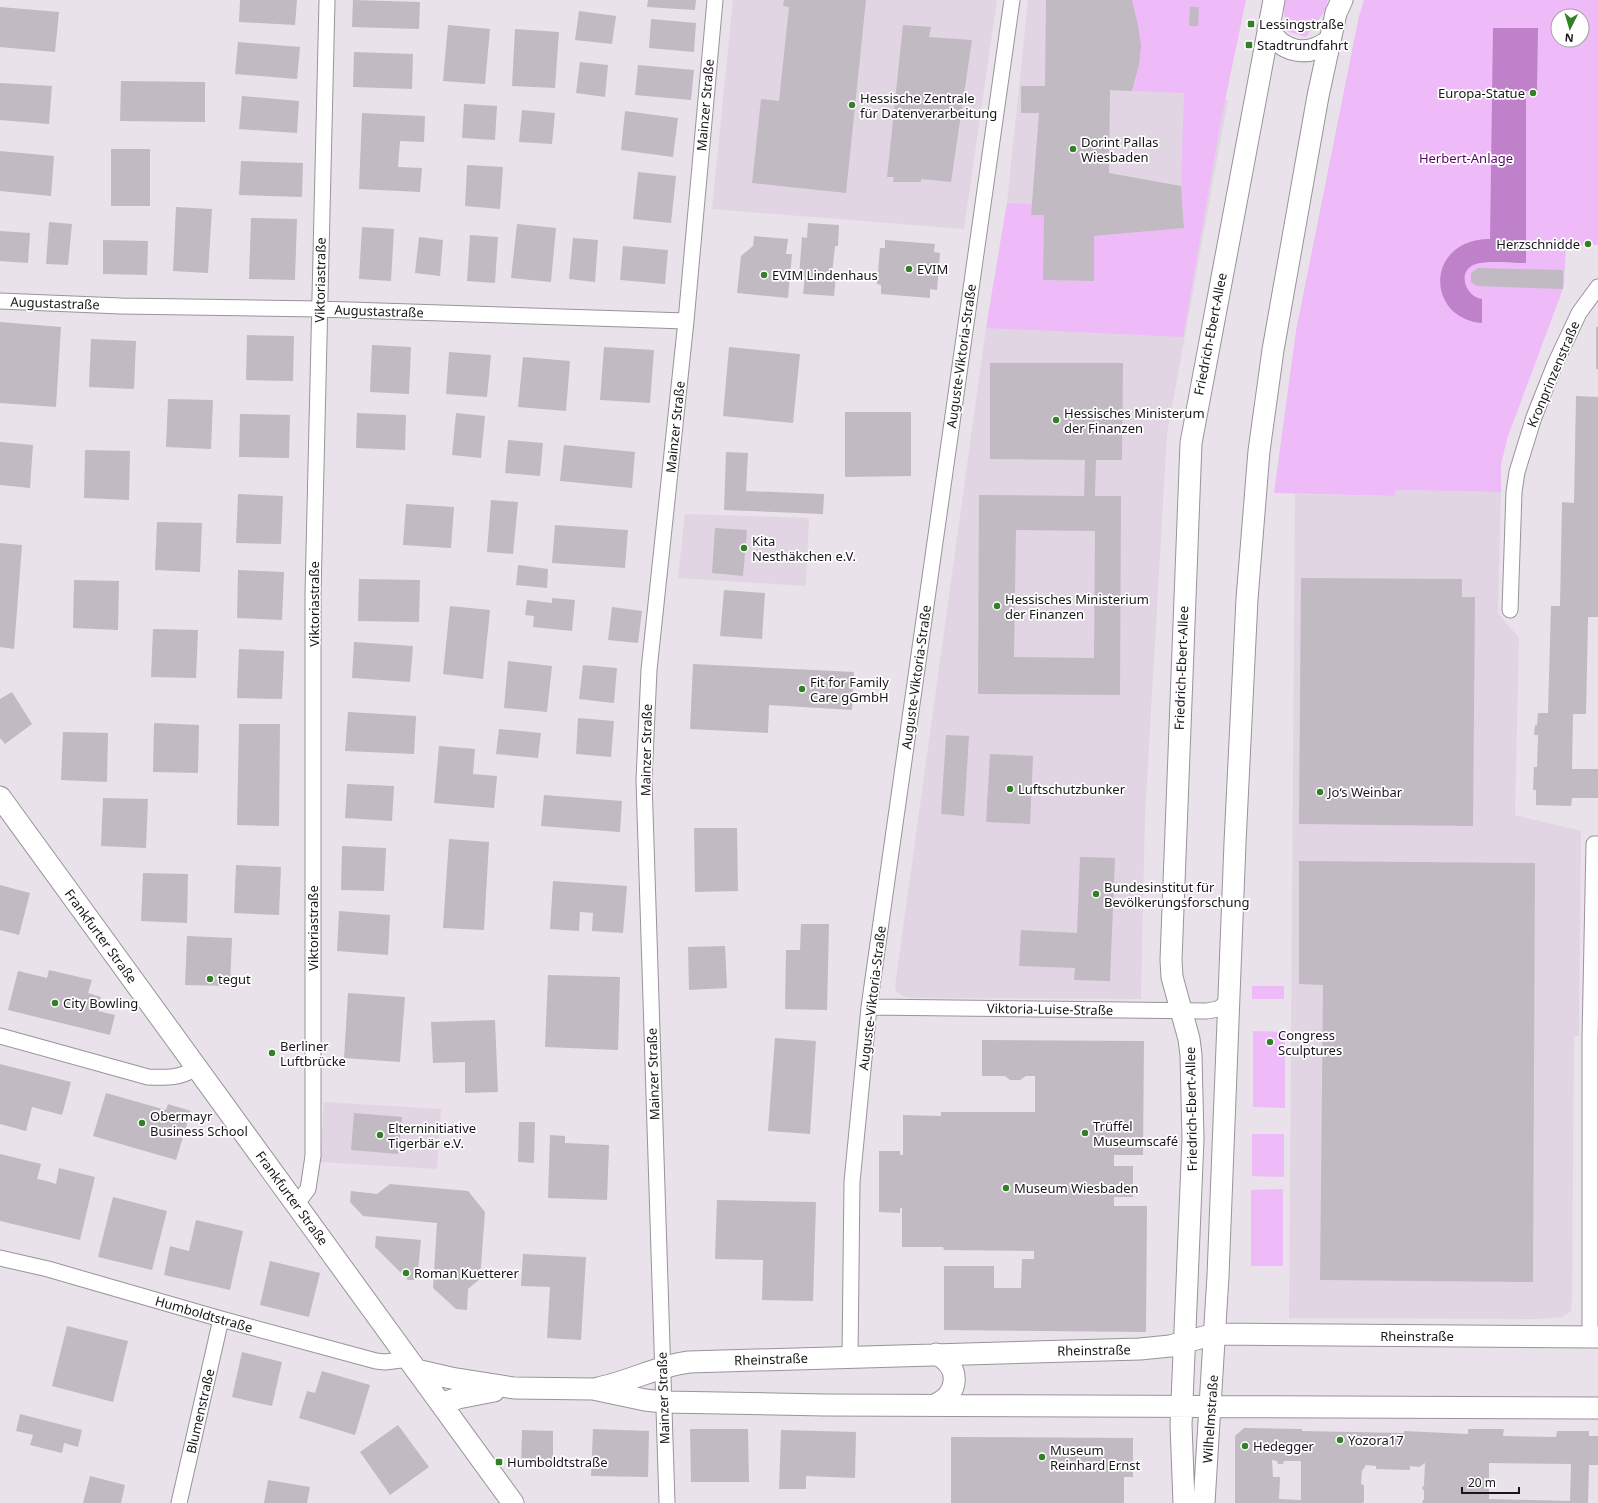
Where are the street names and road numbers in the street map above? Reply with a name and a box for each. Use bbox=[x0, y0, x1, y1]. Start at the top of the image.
street label: Mainzer Straße bbox=[692, 58, 718, 152]
street label: Viktoriastraße bbox=[310, 237, 330, 323]
street label: Friedrich-Ebert-Allee bbox=[1189, 271, 1231, 397]
street label: Auguste-Viktoria-Straße bbox=[942, 283, 980, 429]
street label: Augustastraße bbox=[10, 292, 100, 314]
street label: Augustastraße bbox=[334, 300, 424, 322]
street label: Kronprinzenstraße bbox=[1522, 318, 1584, 430]
street label: Mainzer Straße bbox=[661, 380, 689, 474]
street label: Viktoriastraße bbox=[305, 561, 323, 647]
street label: Auguste-Viktoria-Straße bbox=[897, 604, 935, 750]
street label: Friedrich-Ebert-Allee bbox=[1170, 605, 1192, 731]
street label: Mainzer Straße bbox=[636, 704, 656, 796]
street label: Frankfurter Straße bbox=[61, 885, 141, 987]
street label: Viktoriastraße bbox=[304, 885, 322, 971]
street label: Auguste-Viktoria-Straße bbox=[854, 925, 890, 1071]
street label: Viktoria-Luise-Straße bbox=[987, 999, 1113, 1019]
street label: Mainzer Straße bbox=[642, 1027, 664, 1121]
street label: Friedrich-Ebert-Allee bbox=[1181, 1047, 1201, 1171]
street label: Frankfurter Straße bbox=[252, 1147, 332, 1249]
street label: Humboldtstraße bbox=[153, 1291, 255, 1337]
street label: Rheinstraße bbox=[1380, 1327, 1454, 1345]
street label: Rheinstraße bbox=[1057, 1340, 1131, 1360]
street label: Rheinstraße bbox=[734, 1349, 808, 1369]
street label: Mainzer Straße bbox=[652, 1351, 674, 1445]
street label: Blumenstraße bbox=[182, 1367, 218, 1455]
street label: Wilhelmstraße bbox=[1198, 1374, 1222, 1464]

